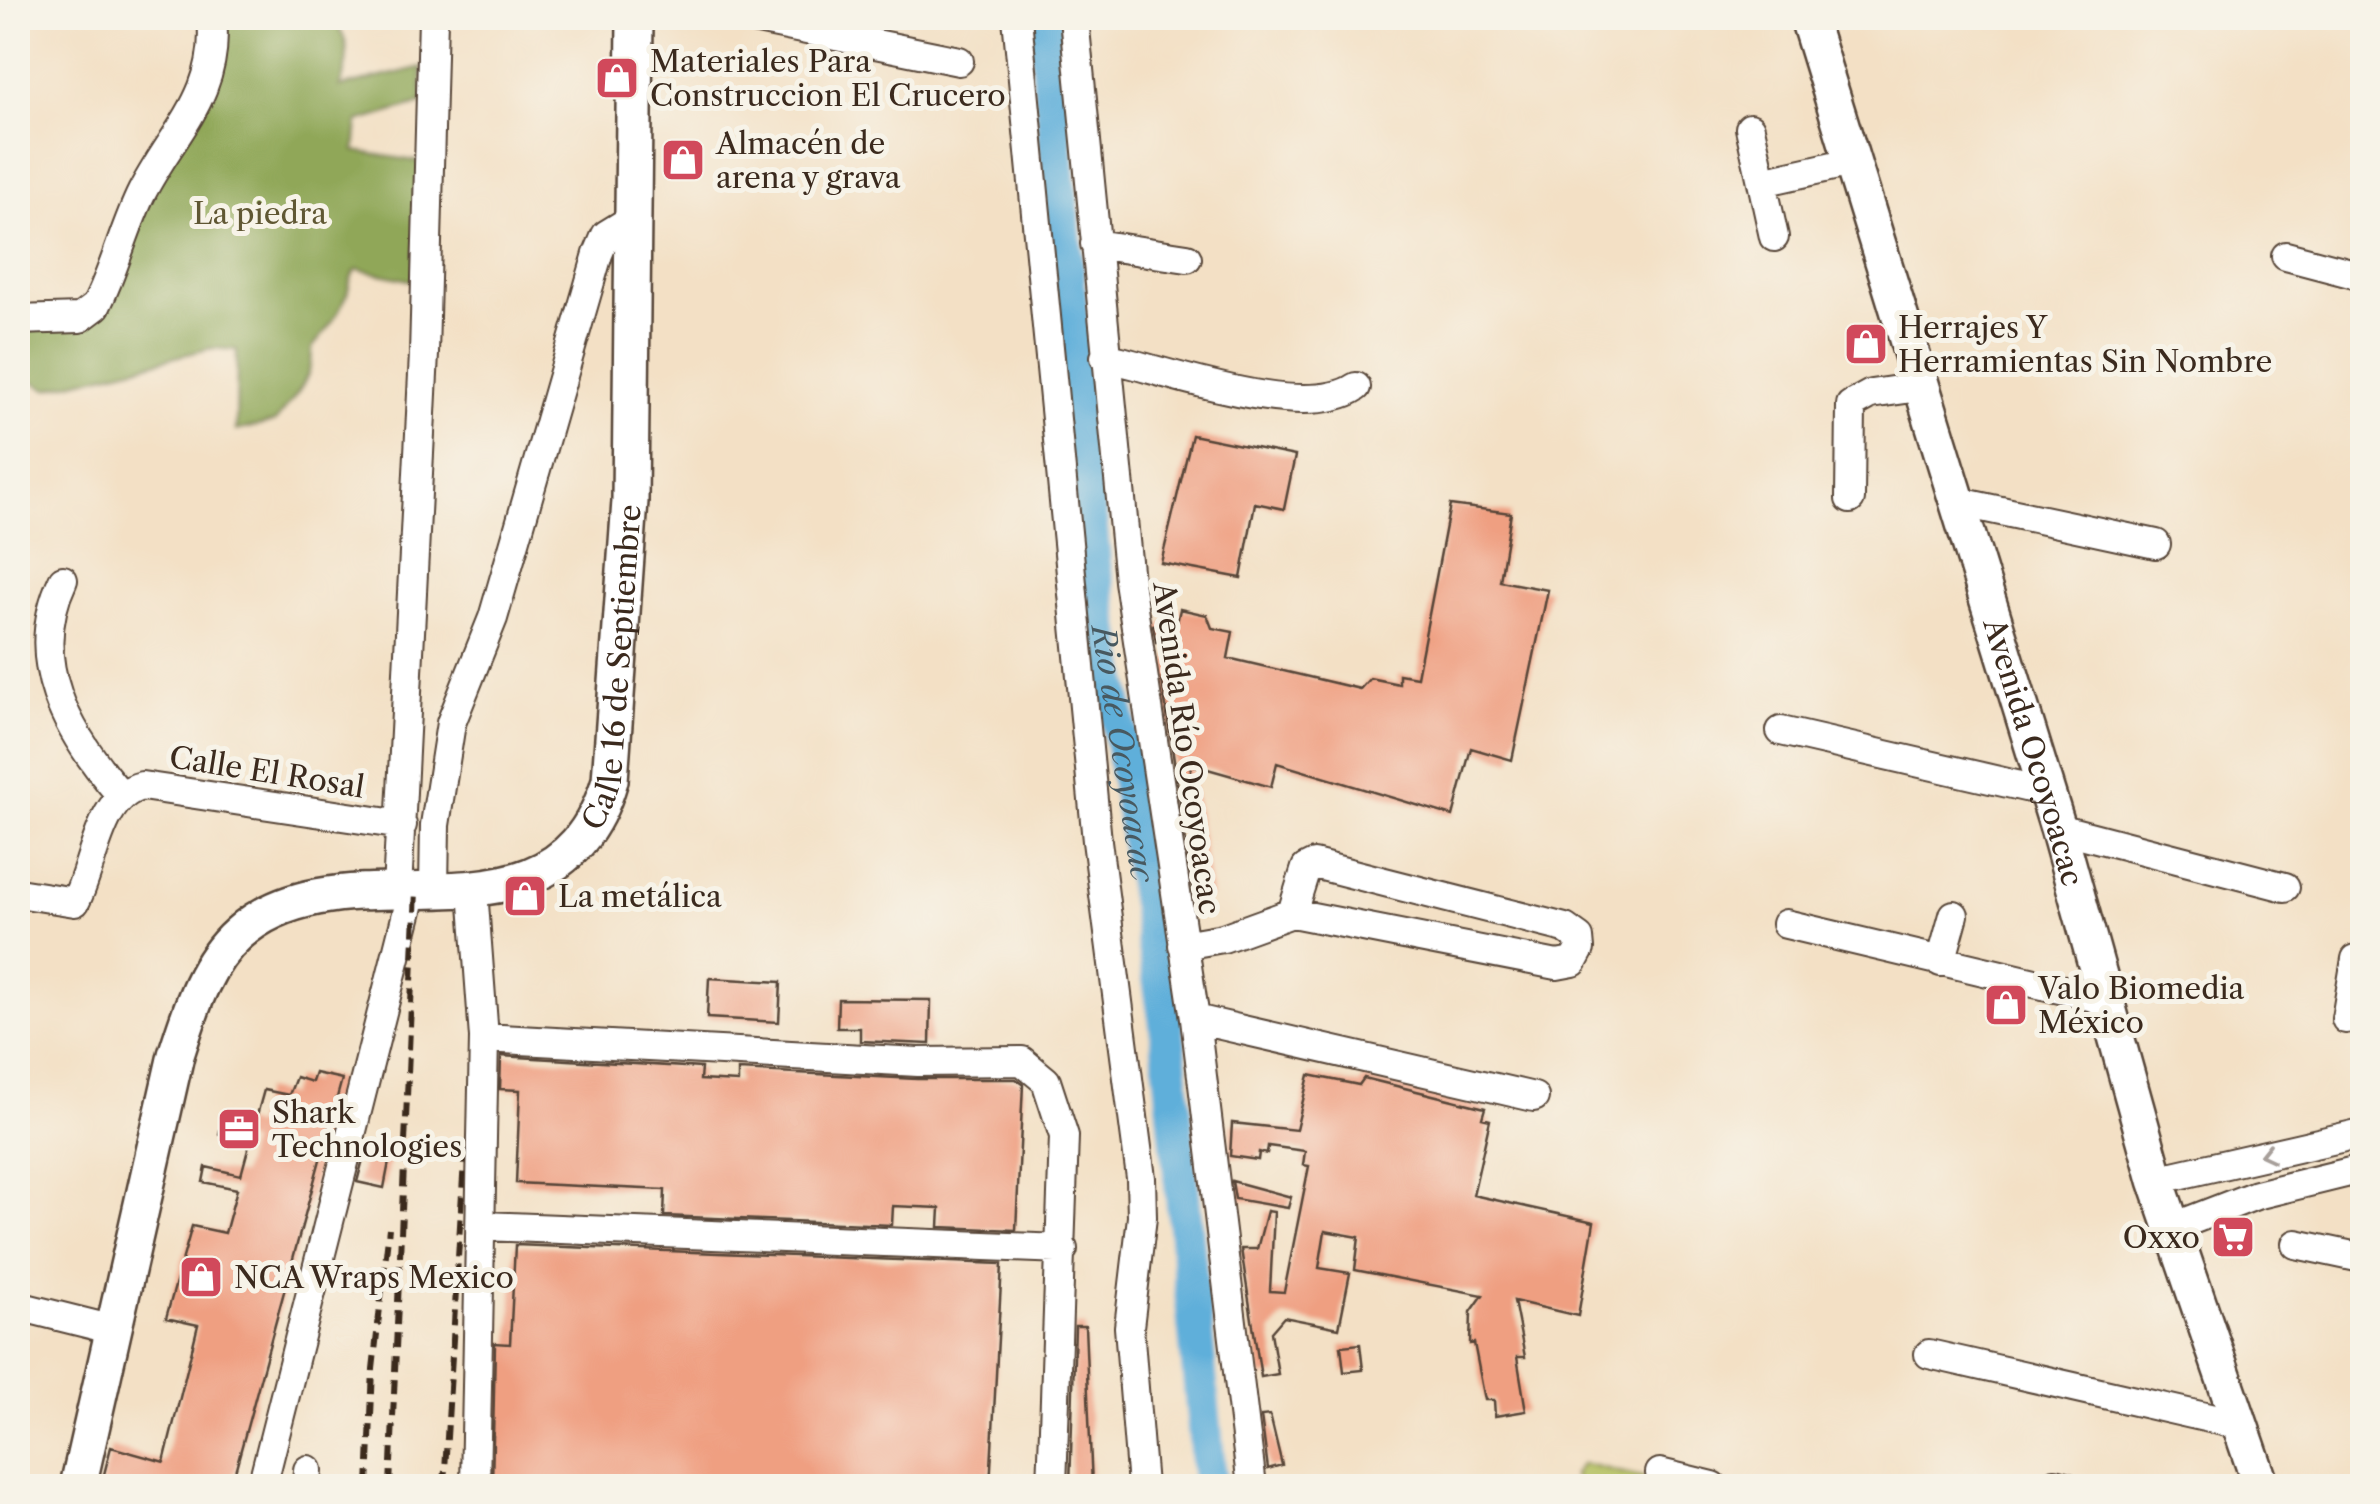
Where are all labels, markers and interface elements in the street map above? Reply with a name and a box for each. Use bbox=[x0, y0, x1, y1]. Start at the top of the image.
place label: Materiales Para Construccion El Crucero bbox=[650, 43, 1006, 114]
shop icon: Materiales Para Construccion El Crucero bbox=[594, 55, 640, 101]
place label: Almacén de arena y grava bbox=[715, 125, 901, 196]
shop icon: Almacén de arena y grava bbox=[660, 137, 706, 183]
park label: La piedra bbox=[193, 195, 327, 232]
place label: Herrajes Y Herramientas Sin Nombre bbox=[1898, 309, 2272, 380]
shop icon: Herrajes Y Herramientas Sin Nombre bbox=[1843, 321, 1889, 367]
street label: Calle 16 de Septiembre bbox=[573, 503, 648, 836]
street label: Avenida Río Ocoyoacac bbox=[1145, 578, 1229, 917]
street label: Avenida Ocoyoacac bbox=[1976, 613, 2092, 890]
water label: Rio de Ocoyoacac bbox=[1084, 619, 1163, 886]
street label: Calle El Rosal bbox=[167, 738, 367, 806]
shop icon: La metálica bbox=[502, 873, 548, 919]
place label: La metálica bbox=[558, 878, 722, 915]
place label: Valo Biomedia México bbox=[2037, 970, 2245, 1041]
shop icon: Valo Biomedia México bbox=[1983, 982, 2029, 1028]
place label: Shark Technologies bbox=[272, 1094, 462, 1165]
office icon: Shark Technologies bbox=[216, 1106, 262, 1152]
one-way arrow bbox=[2259, 1142, 2276, 1163]
supermarket icon: Oxxo bbox=[2210, 1214, 2256, 1260]
place label: Oxxo bbox=[2123, 1219, 2200, 1256]
shop icon: NCA Wraps Mexico bbox=[178, 1254, 224, 1300]
place label: NCA Wraps Mexico bbox=[234, 1259, 514, 1296]

